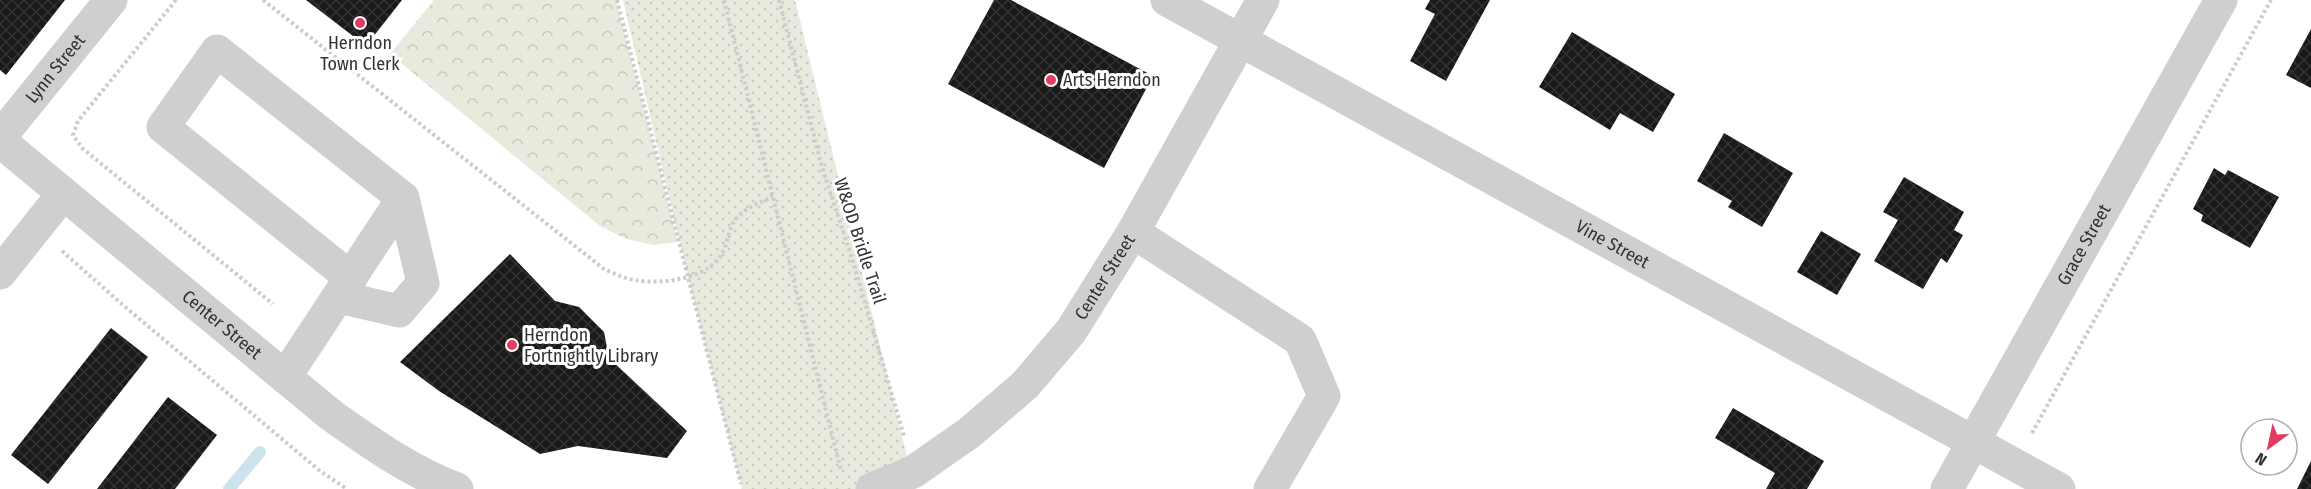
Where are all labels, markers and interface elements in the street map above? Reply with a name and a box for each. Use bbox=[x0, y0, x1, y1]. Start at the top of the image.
marker: Herndon Town Clerk bbox=[353, 16, 367, 30]
street label: Lynn Street bbox=[21, 30, 90, 108]
place label: Herndon Town Clerk bbox=[320, 32, 400, 75]
place label: Arts Herndon bbox=[1063, 69, 1161, 91]
marker: Arts Herndon bbox=[1044, 73, 1058, 87]
street label: W&OD Bridle Trail bbox=[829, 175, 891, 307]
street label: Grace Street bbox=[2052, 200, 2115, 289]
street label: Vine Street bbox=[1572, 215, 1653, 273]
street label: Center Street bbox=[1070, 230, 1140, 324]
street label: Center Street bbox=[178, 285, 266, 364]
place label: Herndon Fortnightly Library bbox=[524, 324, 658, 367]
marker: Herndon Fortnightly Library bbox=[505, 338, 519, 352]
north arrow bbox=[2239, 417, 2299, 477]
text: N bbox=[2252, 449, 2270, 470]

